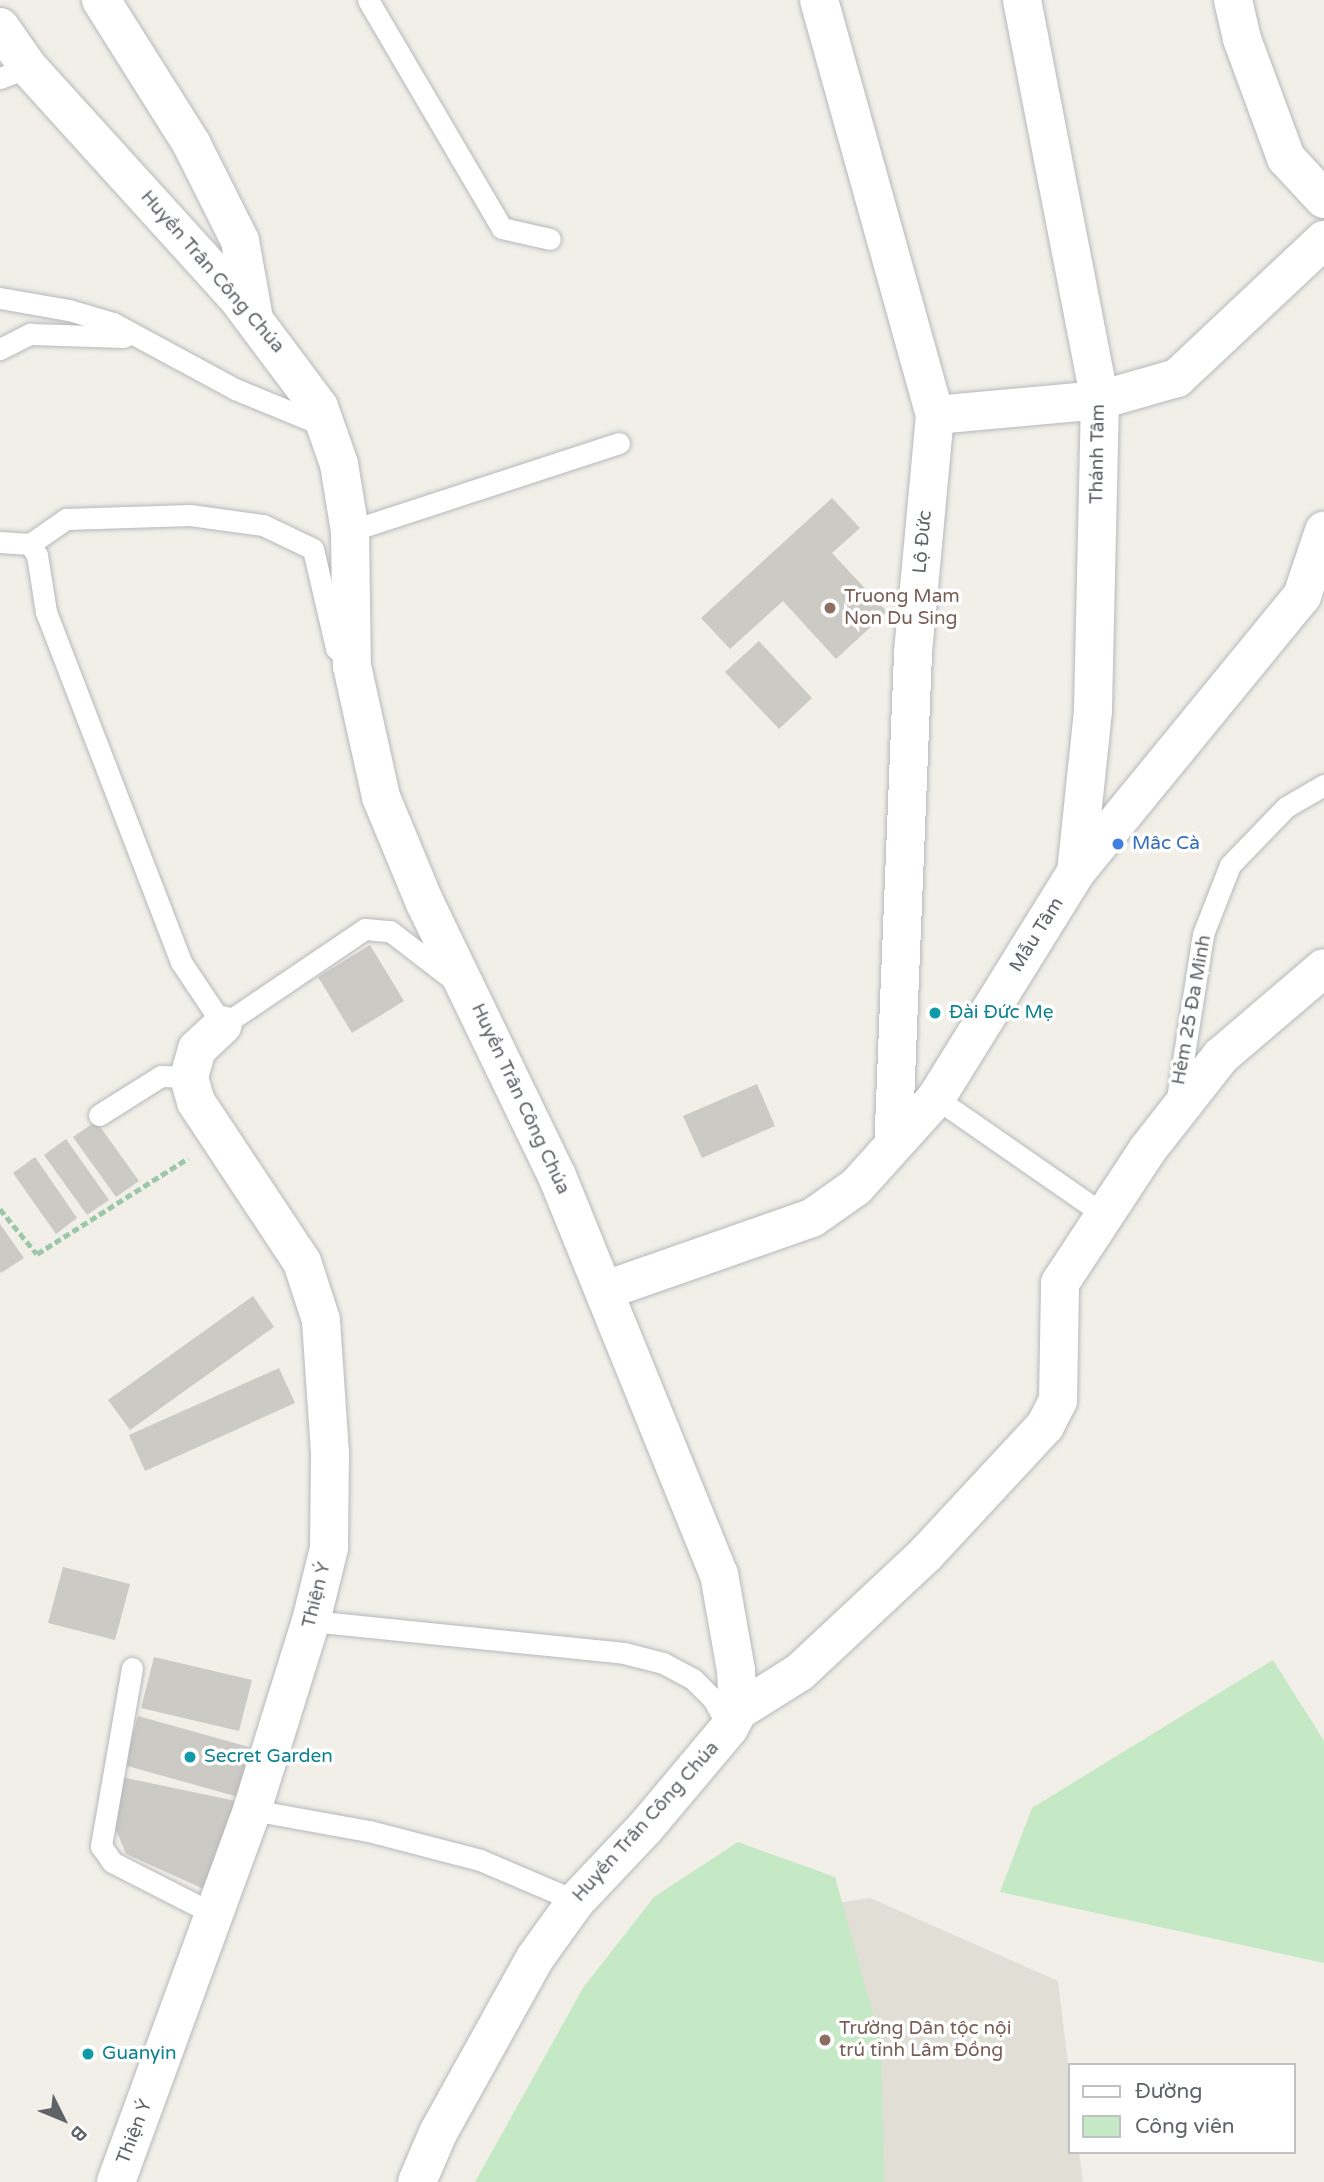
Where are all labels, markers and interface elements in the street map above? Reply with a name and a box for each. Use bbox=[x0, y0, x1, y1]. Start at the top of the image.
street label: Huyền Trân Công Chúa bbox=[135, 186, 289, 358]
street label: Thánh Tâm bbox=[1086, 404, 1110, 504]
street label: Lộ Đức bbox=[909, 509, 937, 575]
place label: Truong Mam Non Du Sing bbox=[844, 586, 960, 630]
marker: Truong Mam Non Du Sing bbox=[822, 600, 838, 616]
place label: Mâc Cà bbox=[1132, 833, 1200, 855]
marker: Mâc Cà bbox=[1110, 836, 1126, 852]
street label: Mẫu Tâm bbox=[1005, 893, 1069, 977]
street label: Hẻm 25 Đa Minh bbox=[1168, 933, 1216, 1087]
street label: Huyền Trân Công Chúa bbox=[466, 1000, 574, 1198]
place label: Đài Đức Mẹ bbox=[949, 1002, 1053, 1024]
marker: Đài Đức Mẹ bbox=[927, 1005, 943, 1021]
street label: Thiện Ý bbox=[298, 1560, 336, 1630]
street label: Huyền Trân Công Chúa bbox=[568, 1737, 724, 1907]
place label: Secret Garden bbox=[204, 1746, 333, 1768]
marker: Secret Garden bbox=[182, 1749, 198, 1765]
place label: Trường Dân tộc nội trú tỉnh Lâm Đồng bbox=[839, 2018, 1011, 2062]
marker: Trường Dân tộc nội trú tỉnh Lâm Đồng bbox=[817, 2032, 833, 2048]
place label: Guanyin bbox=[102, 2043, 177, 2065]
marker: Guanyin bbox=[80, 2046, 96, 2062]
legend bbox=[1068, 2063, 1296, 2154]
text: Đường bbox=[1135, 2079, 1203, 2104]
north arrow bbox=[28, 2084, 98, 2154]
street label: Thiện Ý bbox=[112, 2097, 158, 2167]
text: Công viên bbox=[1135, 2114, 1235, 2139]
text: B bbox=[66, 2121, 91, 2146]

